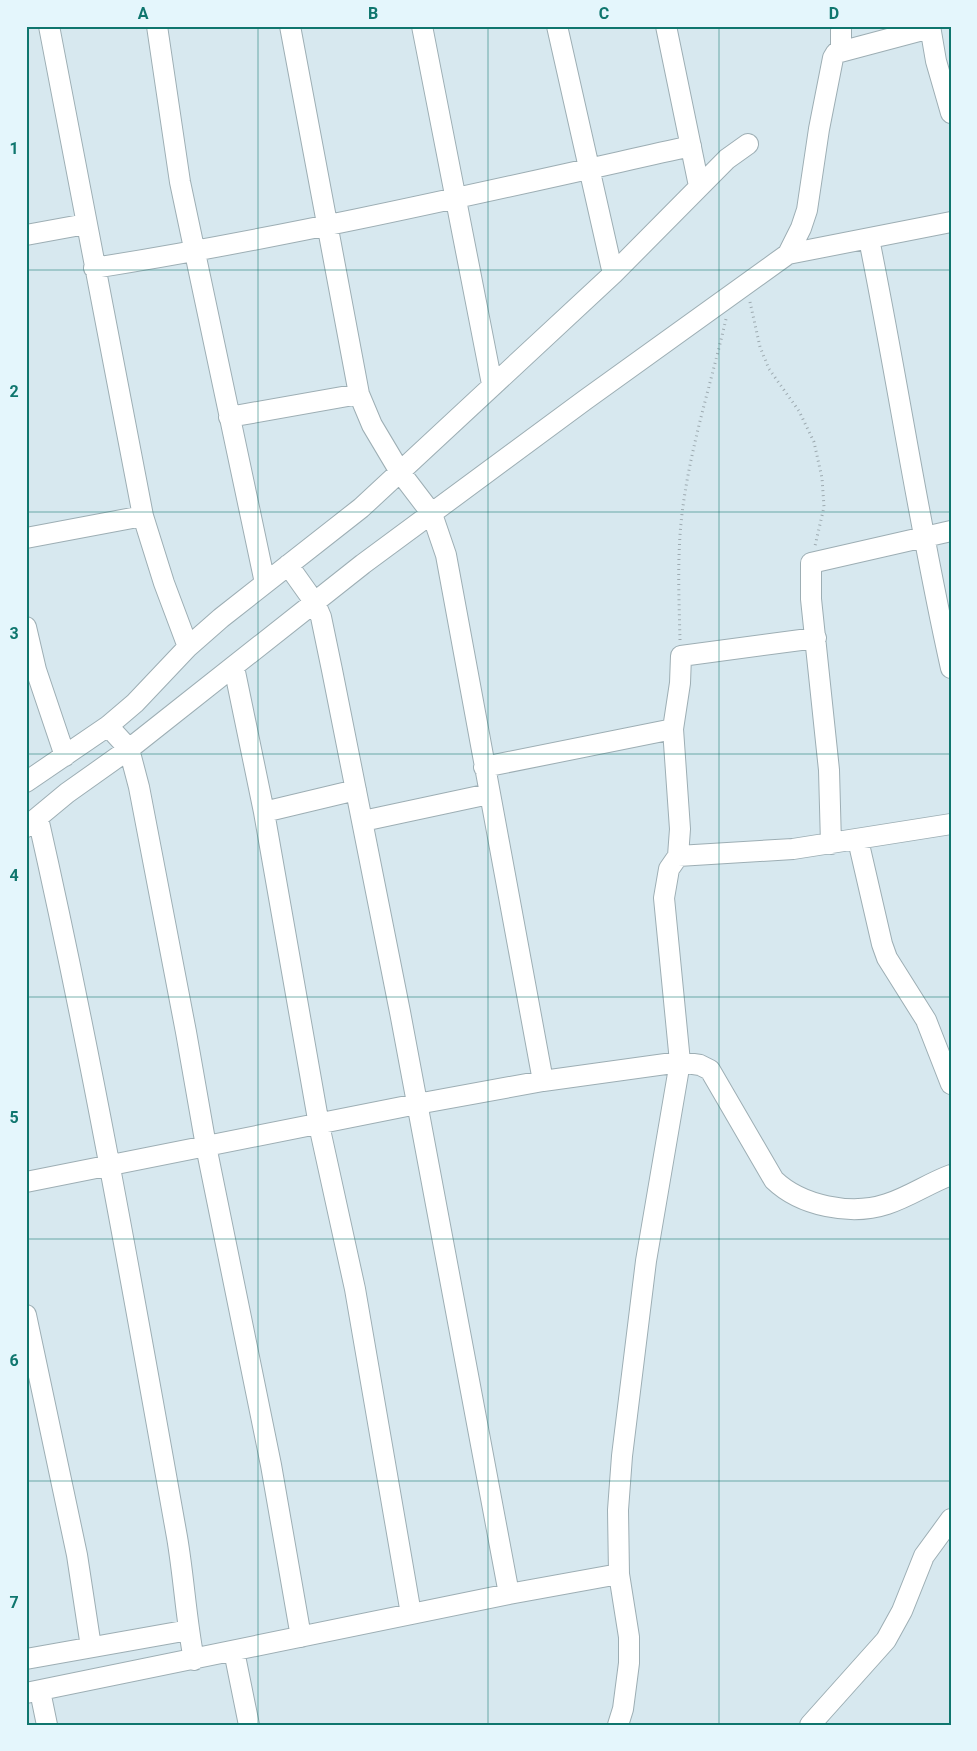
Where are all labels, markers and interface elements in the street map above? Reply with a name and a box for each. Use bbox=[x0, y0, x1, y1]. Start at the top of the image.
text: A bbox=[138, 4, 149, 23]
text: B bbox=[368, 4, 378, 23]
text: C bbox=[599, 4, 609, 23]
text: D bbox=[829, 4, 839, 23]
text: 1 bbox=[9, 139, 19, 158]
text: 2 bbox=[9, 382, 19, 401]
text: 3 bbox=[9, 624, 19, 643]
text: 4 bbox=[9, 866, 19, 885]
text: 5 bbox=[9, 1108, 19, 1127]
text: 6 bbox=[9, 1351, 19, 1370]
text: 7 bbox=[9, 1593, 19, 1612]

